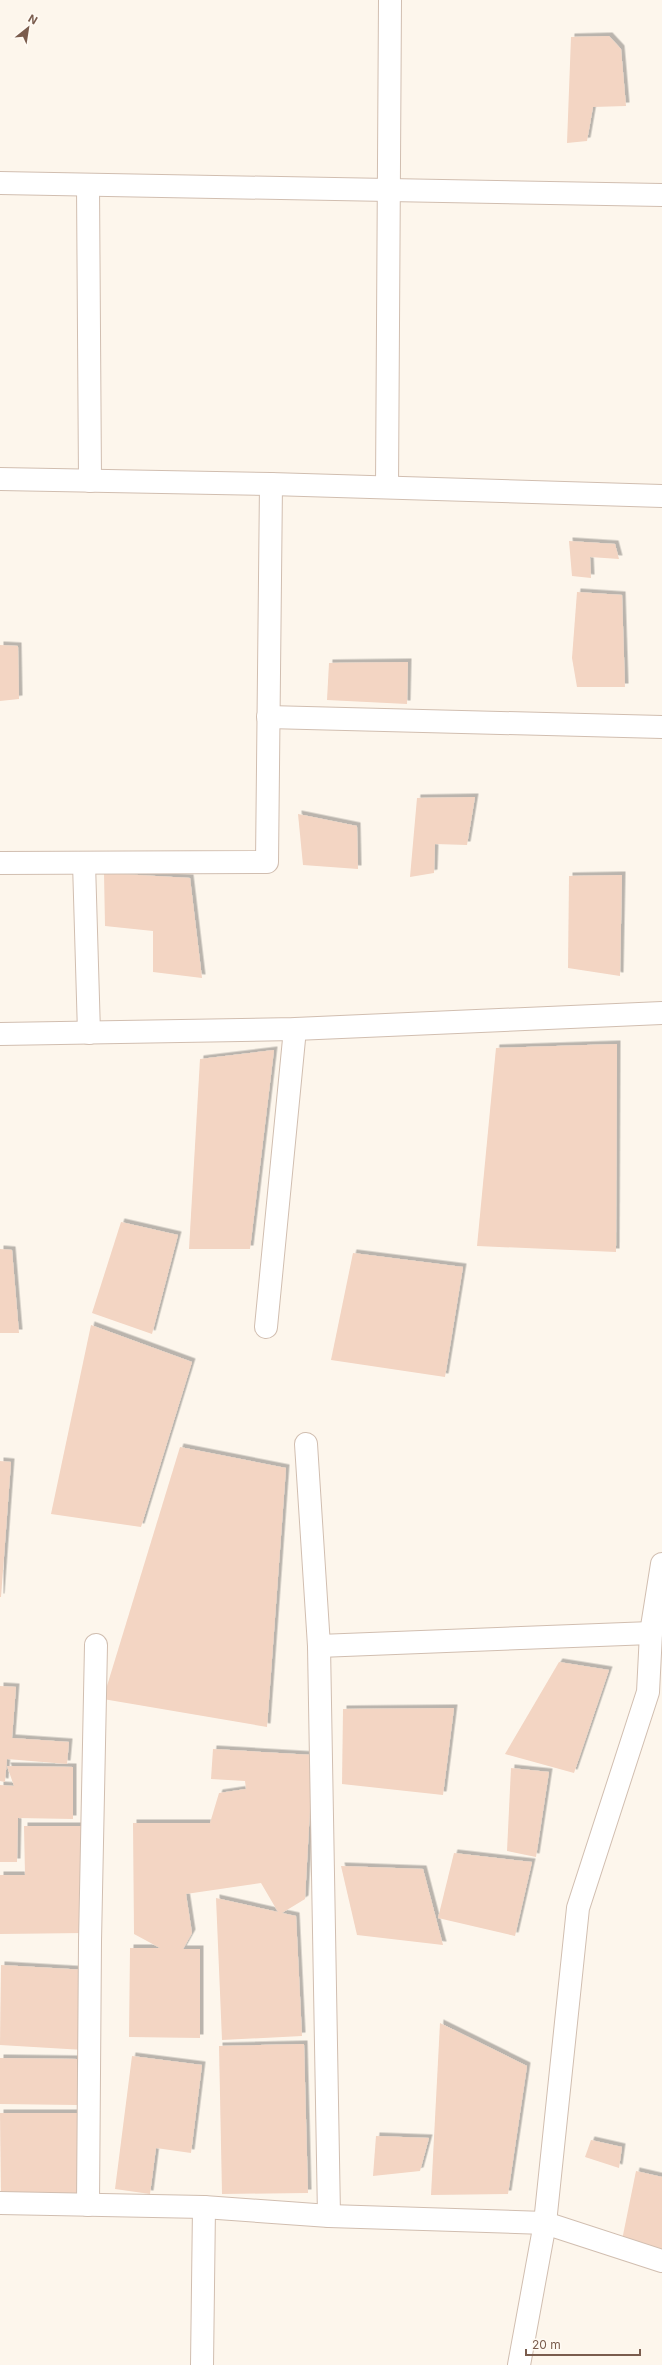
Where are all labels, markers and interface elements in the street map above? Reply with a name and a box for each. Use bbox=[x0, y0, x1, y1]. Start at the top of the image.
north arrow bbox=[8, 8, 48, 48]
text: N bbox=[26, 11, 40, 27]
scale bar bbox=[526, 2331, 640, 2357]
text: 20 m bbox=[532, 2337, 561, 2352]

